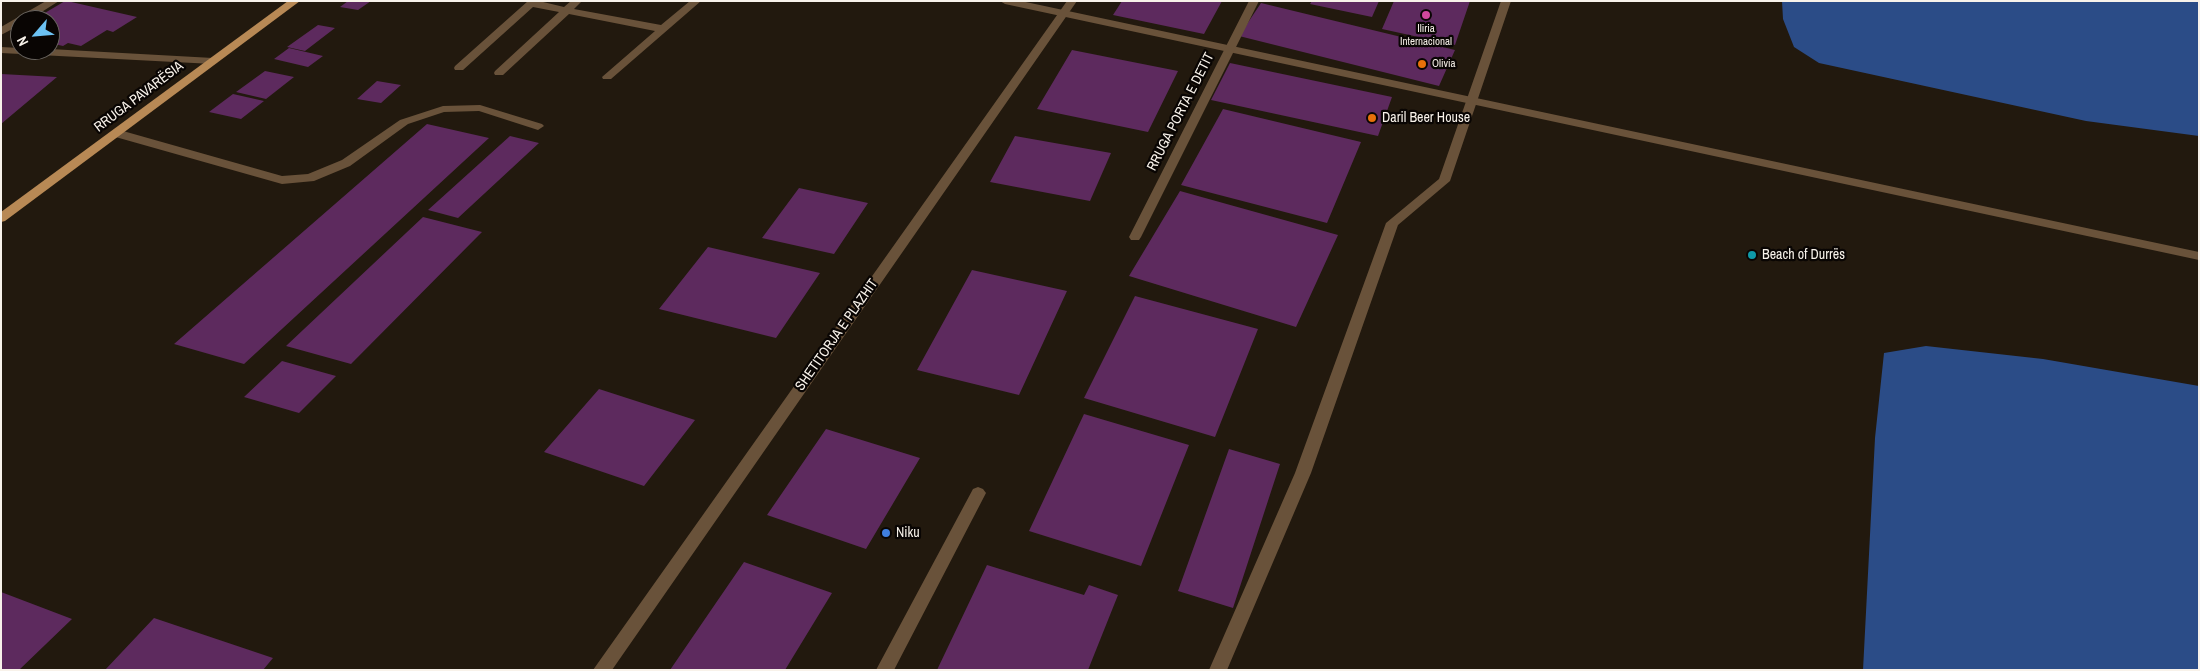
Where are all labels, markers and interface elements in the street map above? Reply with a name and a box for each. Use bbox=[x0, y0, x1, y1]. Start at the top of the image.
marker: Iliria Internacional bbox=[1420, 9, 1432, 21]
north arrow bbox=[10, 10, 60, 60]
place label: Iliria Internacional bbox=[1400, 22, 1452, 48]
text: N bbox=[13, 34, 32, 49]
street label: RRUGA PORTA E DETIT bbox=[1144, 50, 1218, 174]
place label: Olivia bbox=[1432, 57, 1456, 71]
street label: RRUGA PAVARËSIA bbox=[91, 58, 187, 136]
marker: Olivia bbox=[1416, 58, 1428, 70]
place label: Daril Beer House bbox=[1382, 110, 1470, 126]
marker: Daril Beer House bbox=[1366, 112, 1378, 124]
place label: Beach of Durrës bbox=[1762, 247, 1845, 263]
marker: Beach of Durrës bbox=[1746, 249, 1758, 261]
street label: SHETITORJA E PLAZHIT bbox=[792, 276, 882, 394]
place label: Niku bbox=[896, 525, 920, 541]
marker: Niku bbox=[880, 527, 892, 539]

